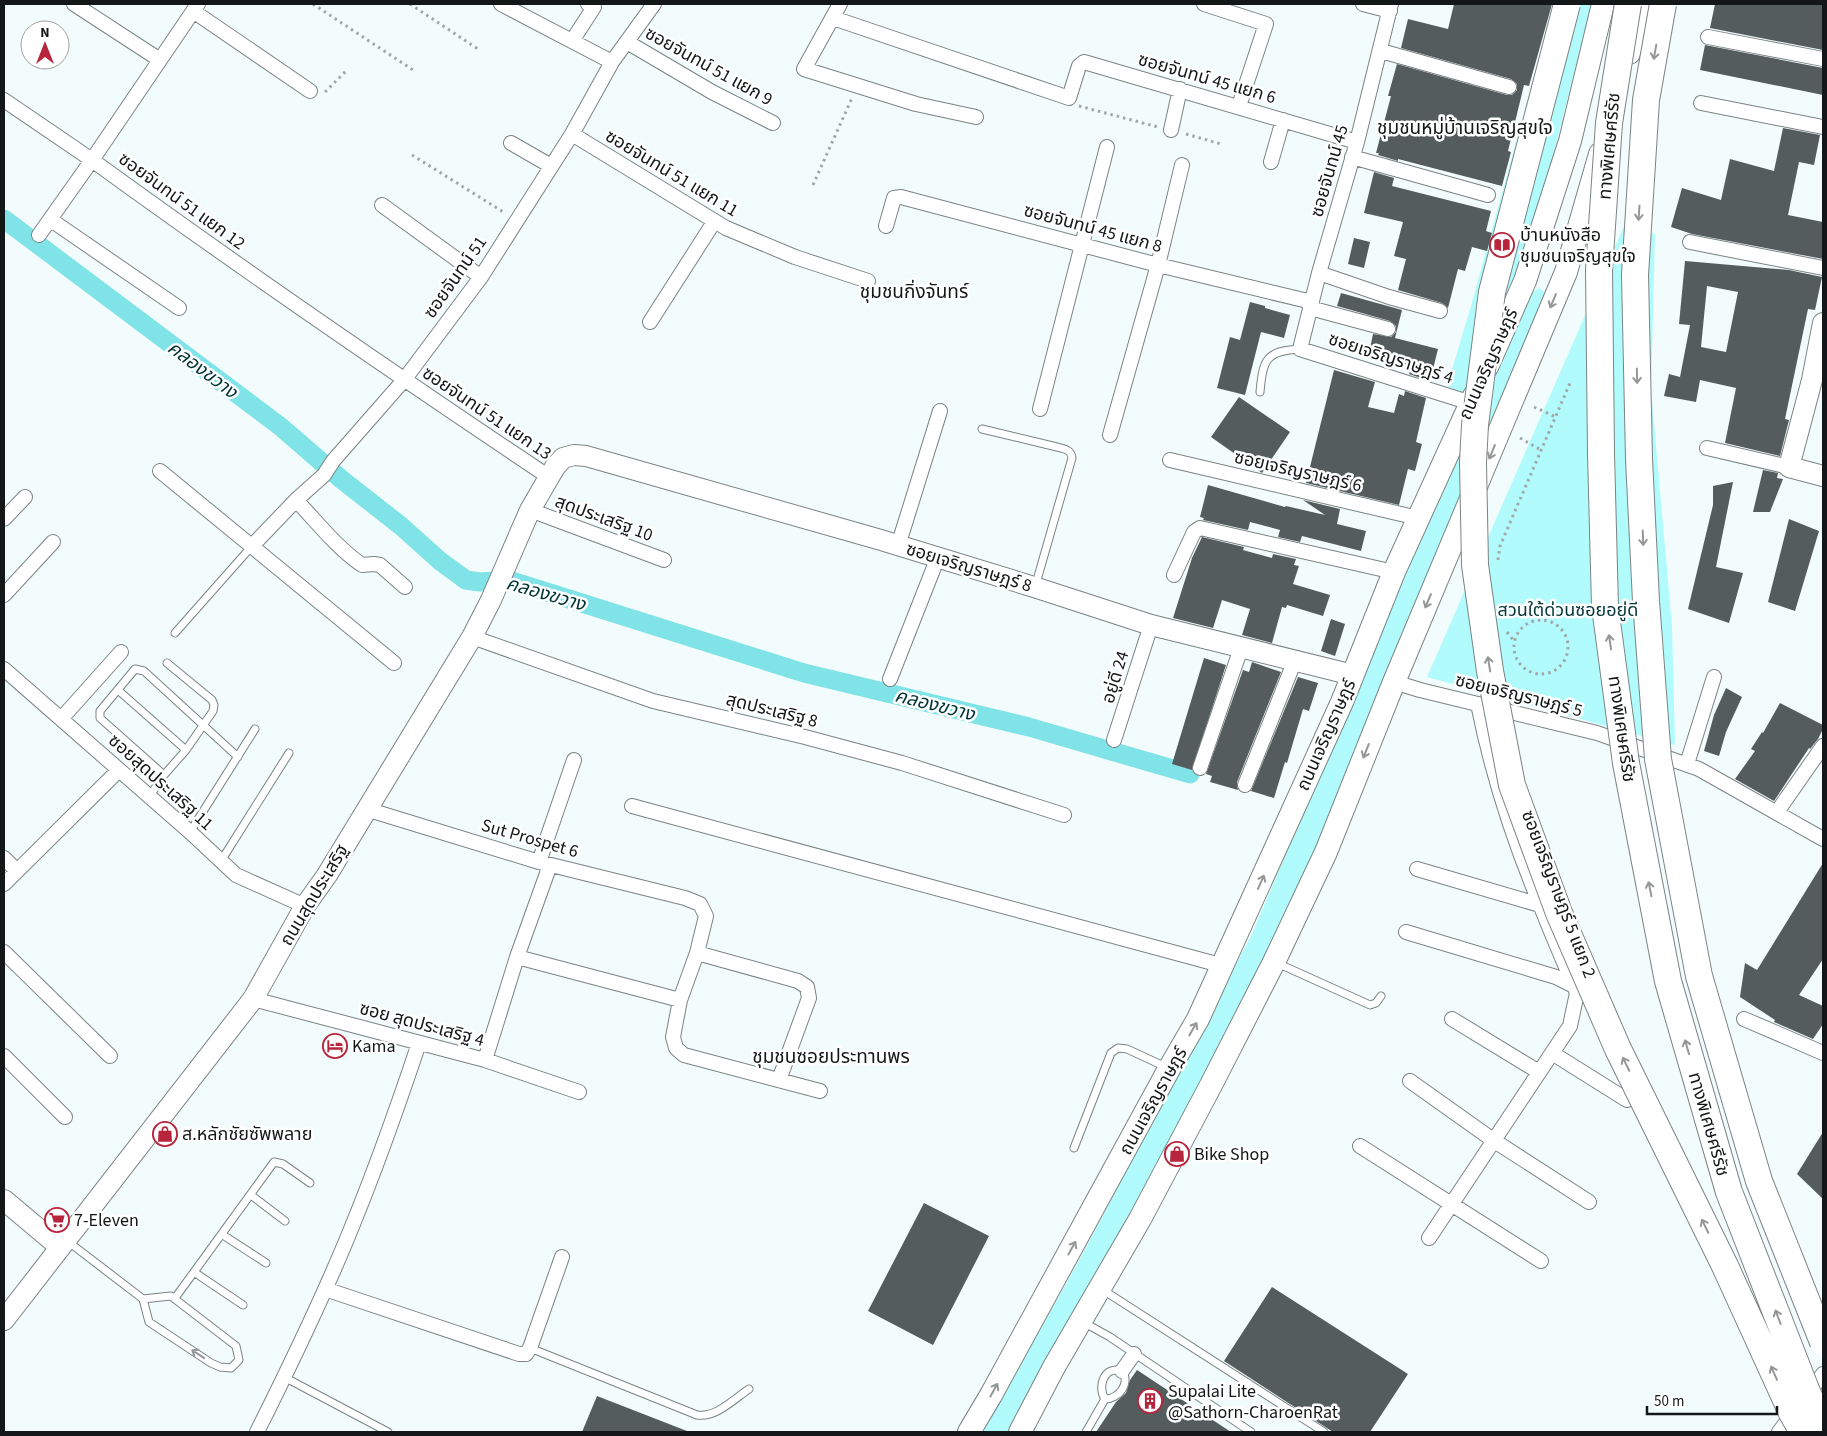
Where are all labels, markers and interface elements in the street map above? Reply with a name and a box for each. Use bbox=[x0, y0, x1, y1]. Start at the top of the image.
north arrow bbox=[20, 20, 70, 70]
street label: ซอยจันทน์ 51 แยก 9 bbox=[640, 21, 777, 112]
text: N bbox=[40, 23, 50, 43]
one-way arrow bbox=[1649, 43, 1659, 59]
street label: ซอยจันทน์ 45 แยก 6 bbox=[1135, 47, 1279, 110]
street label: ทางพิเศษศรีรัช bbox=[1592, 92, 1627, 201]
district label: ชุมชนหมู่บ้านเจริญสุขใจ bbox=[1377, 115, 1553, 142]
street label: ซอยจันทน์ 45 bbox=[1304, 122, 1355, 220]
street label: ซอยจันทน์ 51 แยก 11 bbox=[600, 124, 743, 223]
street label: ซอยจันทน์ 51 แยก 12 bbox=[113, 147, 250, 256]
street label: ซอยจันทน์ 45 แยก 8 bbox=[1021, 198, 1165, 259]
one-way arrow bbox=[1634, 205, 1643, 221]
place label: บ้านหนังสือ ชุมชนเจริญสุขใจ bbox=[1520, 223, 1636, 269]
street label: ซอยจันทน์ 51 bbox=[418, 231, 493, 323]
library icon: บ้านหนังสือ ชุมชนเจริญสุขใจ bbox=[1489, 232, 1515, 258]
district label: ชุมชนกิ่งจันทร์ bbox=[860, 279, 969, 306]
one-way arrow bbox=[1548, 293, 1557, 308]
street label: ถนนเจริญราษฎร์ bbox=[1453, 304, 1525, 424]
street label: ซอยเจริญราษฎร์ 4 bbox=[1325, 326, 1457, 391]
water label: คลองขวาง bbox=[162, 335, 243, 406]
street label: ซอยจันทน์ 51 แยก 13 bbox=[417, 361, 557, 466]
one-way arrow bbox=[1632, 367, 1642, 383]
one-way arrow bbox=[1486, 444, 1495, 459]
street label: ซอยเจริญราษฎร์ 6 bbox=[1232, 445, 1364, 498]
street label: สุดประเสริฐ 10 bbox=[551, 489, 656, 548]
one-way arrow bbox=[1638, 530, 1647, 546]
street label: ซอยเจริญราษฎร์ 8 bbox=[903, 536, 1035, 599]
water label: คลองขวาง bbox=[503, 570, 589, 619]
one-way arrow bbox=[1423, 593, 1432, 608]
park label: สวนใต้ด่วนซอยอยู่ดี bbox=[1498, 598, 1638, 623]
one-way arrow bbox=[1605, 634, 1615, 650]
street label: อยู่ดี 24 bbox=[1096, 648, 1135, 706]
one-way arrow bbox=[1483, 656, 1493, 672]
street label: ซอยเจริญราษฎร์ 5 bbox=[1453, 668, 1585, 723]
street label: ทางพิเศษศรีรัช bbox=[1602, 674, 1641, 784]
street label: ถนนเจริญราษฎร์ bbox=[1291, 675, 1363, 795]
water label: คลองขวาง bbox=[892, 683, 978, 729]
street label: สุดประเสริฐ 8 bbox=[723, 687, 820, 734]
street label: ซอยสุดประเสริฐ 11 bbox=[103, 728, 219, 836]
one-way arrow bbox=[1361, 743, 1370, 758]
street label: ซอยเจริญราษฎร์ 5 แยก 2 bbox=[1515, 807, 1602, 982]
street label: Sut Prospet 6 bbox=[478, 813, 581, 864]
street label: ถนนสุดประเสริฐ bbox=[274, 840, 355, 951]
one-way arrow bbox=[1257, 875, 1267, 890]
one-way arrow bbox=[1645, 881, 1654, 897]
street label: ซอย สุดประเสริฐ 4 bbox=[357, 996, 487, 1053]
one-way arrow bbox=[1188, 1022, 1198, 1037]
hotel icon: Kama bbox=[322, 1033, 348, 1059]
place label: Kama bbox=[352, 1034, 396, 1059]
one-way arrow bbox=[1681, 1039, 1691, 1055]
street label: ถนนเจริญราษฎร์ bbox=[1113, 1042, 1194, 1160]
district label: ชุมชนซอยประทานพร bbox=[752, 1044, 910, 1071]
one-way arrow bbox=[1621, 1057, 1630, 1072]
street label: ทางพิเศษศรีรัช bbox=[1682, 1069, 1735, 1179]
shop icon: ส.หลักชัยซัพพลาย bbox=[152, 1121, 178, 1147]
place label: ส.หลักชัยซัพพลาย bbox=[182, 1122, 312, 1147]
shop icon: Bike Shop bbox=[1164, 1141, 1190, 1167]
place label: Bike Shop bbox=[1194, 1142, 1269, 1167]
supermarket icon: 7-Eleven bbox=[44, 1207, 70, 1233]
place label: 7-Eleven bbox=[74, 1208, 139, 1233]
one-way arrow bbox=[1700, 1219, 1709, 1234]
one-way arrow bbox=[1068, 1241, 1078, 1256]
one-way arrow bbox=[1773, 1309, 1782, 1325]
one-way arrow bbox=[191, 1349, 205, 1359]
one-way arrow bbox=[1768, 1366, 1778, 1381]
place label: Supalai Lite @Sathorn-CharoenRat bbox=[1168, 1379, 1338, 1425]
one-way arrow bbox=[989, 1384, 999, 1398]
scale bar bbox=[1647, 1384, 1777, 1416]
building icon: Supalai Lite @Sathorn-CharoenRat bbox=[1137, 1388, 1163, 1414]
text: 50 m bbox=[1654, 1391, 1684, 1412]

